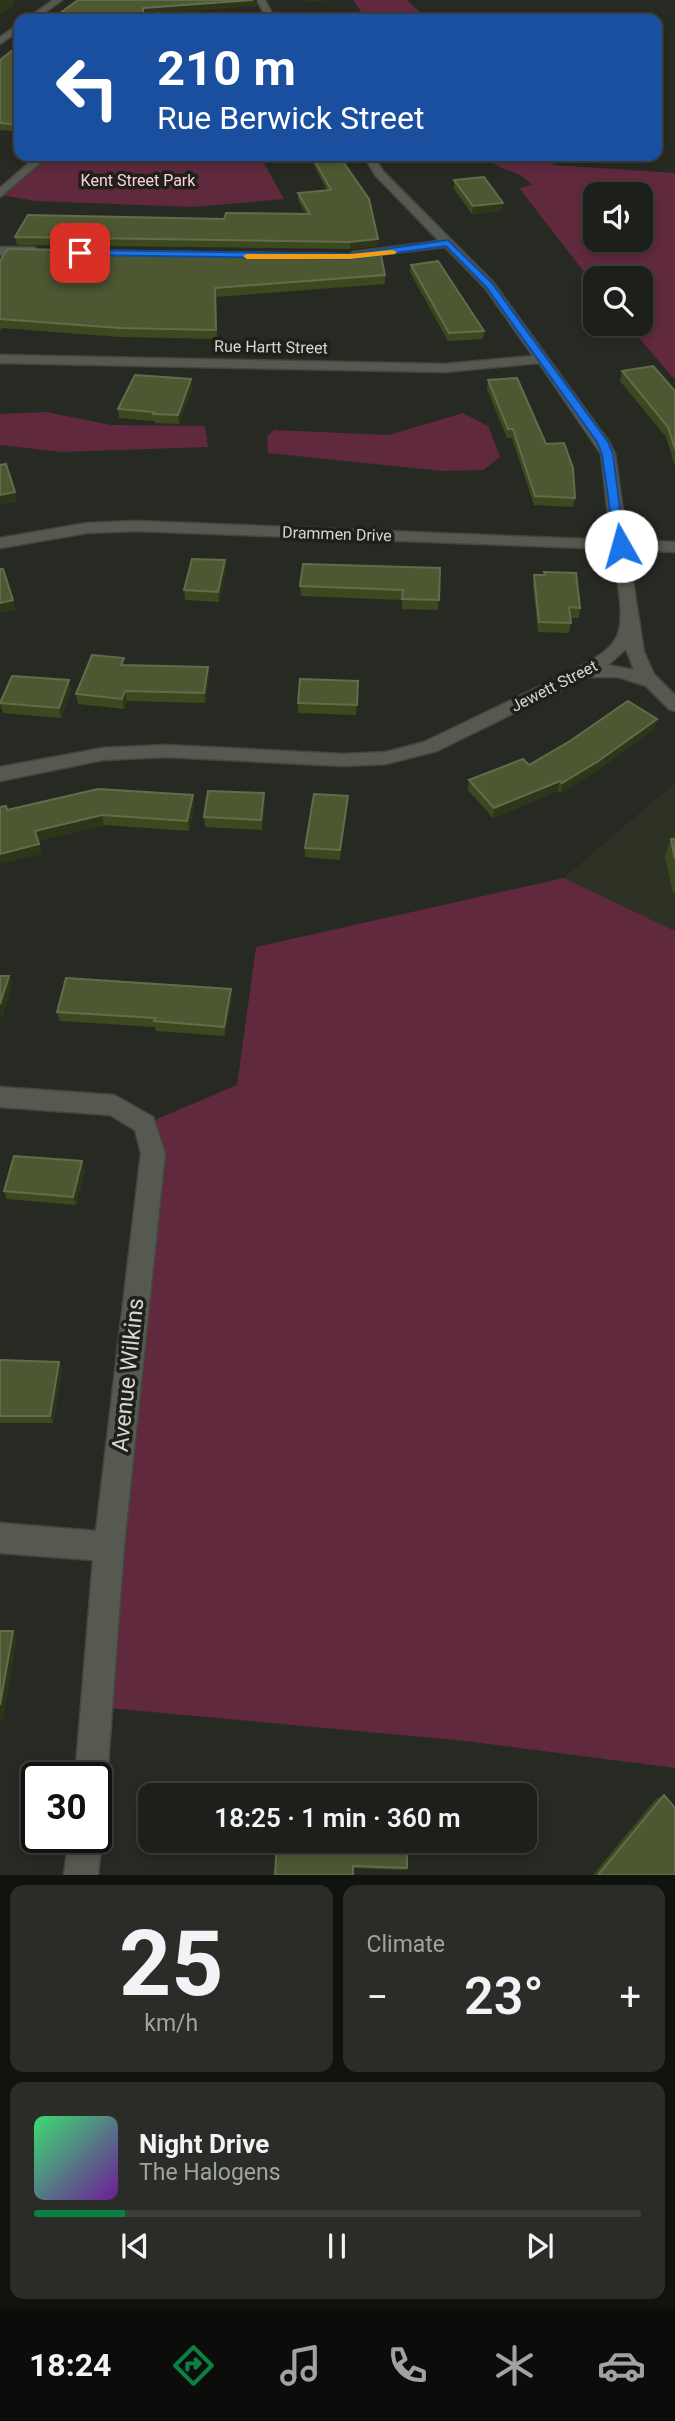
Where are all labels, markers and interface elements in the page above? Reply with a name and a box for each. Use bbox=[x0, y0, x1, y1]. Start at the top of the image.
text: 210 m bbox=[157, 40, 296, 97]
icon: left bbox=[42, 42, 133, 133]
text: Rue Berwick Street bbox=[157, 99, 424, 137]
park label: Kent Street Park bbox=[81, 171, 196, 190]
map controls bbox=[583, 182, 653, 336]
button: sound bbox=[583, 182, 653, 252]
pin bbox=[50, 223, 110, 283]
icon: arrive bbox=[61, 234, 99, 272]
button: search bbox=[583, 266, 653, 336]
street label: Rue Hartt Street bbox=[214, 337, 328, 357]
position arrow bbox=[584, 509, 658, 583]
street label: Drammen Drive bbox=[282, 523, 392, 545]
street label: Jewett Street bbox=[508, 656, 600, 716]
street label: Avenue Wilkins bbox=[107, 1297, 149, 1453]
speed limit sign: 30 bbox=[21, 1762, 112, 1853]
text: 18:25 · 1 min · 360 m bbox=[214, 1803, 461, 1833]
text: 25 bbox=[119, 1911, 223, 2017]
text: Climate bbox=[367, 1931, 445, 1958]
text: 23° bbox=[464, 1966, 544, 2027]
text: − bbox=[367, 1975, 388, 2019]
text: + bbox=[619, 1975, 641, 2019]
text: km/h bbox=[144, 2010, 198, 2037]
text: Night Drive bbox=[139, 2129, 269, 2159]
text: The Halogens bbox=[139, 2159, 281, 2186]
icon: previous bbox=[116, 2227, 154, 2265]
icon: pause bbox=[318, 2227, 356, 2265]
icon: next bbox=[521, 2227, 559, 2265]
icon: directions bbox=[169, 2341, 218, 2390]
icon: music bbox=[276, 2341, 325, 2390]
icon: phone bbox=[383, 2341, 432, 2390]
icon: climate bbox=[490, 2341, 539, 2390]
icon: car bbox=[597, 2341, 646, 2390]
text: 18:24 bbox=[29, 2346, 111, 2384]

